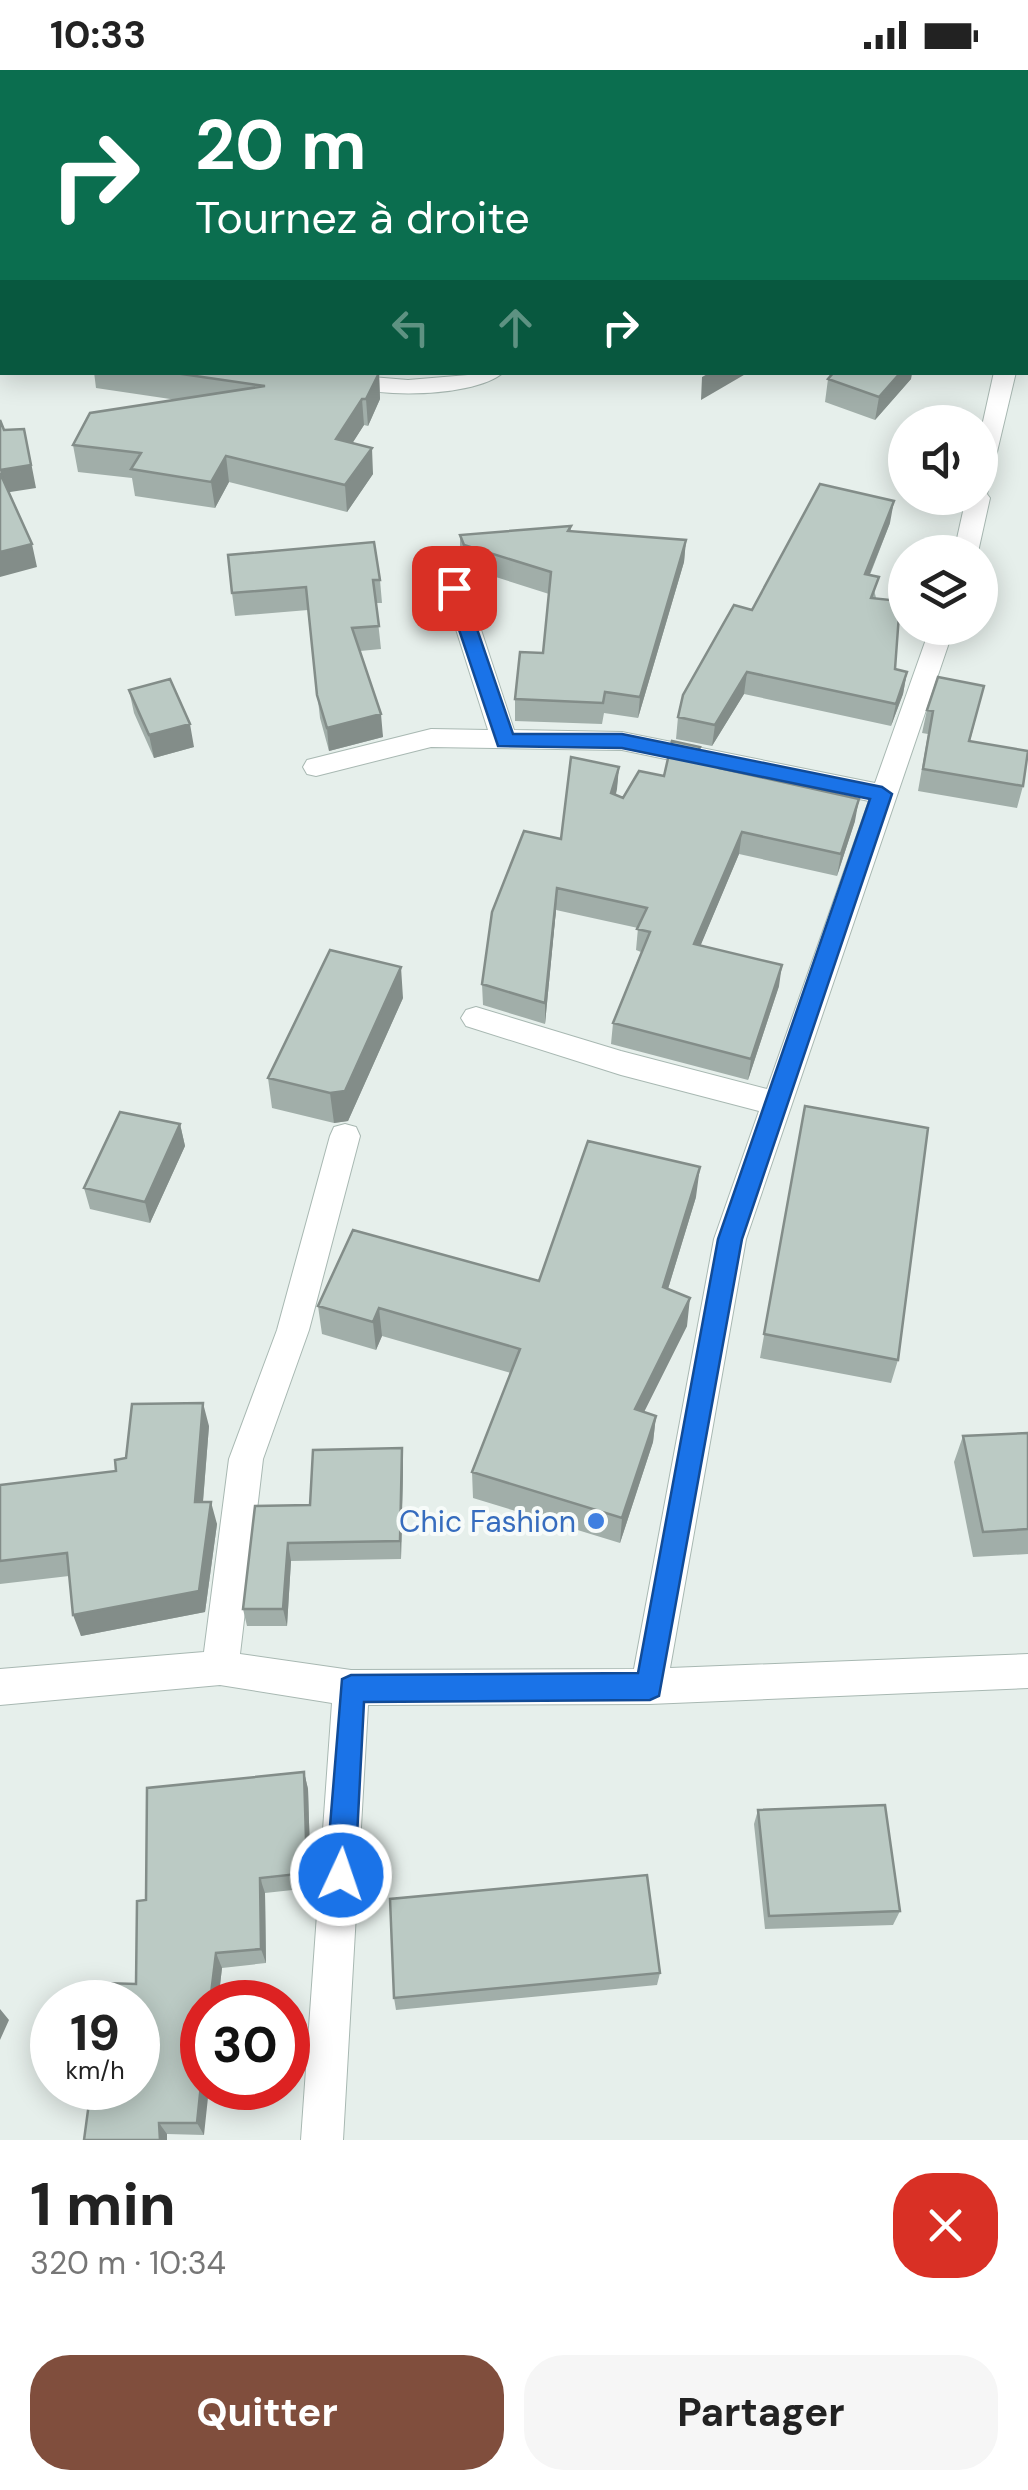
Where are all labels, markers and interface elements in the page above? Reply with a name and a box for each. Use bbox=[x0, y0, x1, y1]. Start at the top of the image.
text: 10:33 bbox=[50, 10, 146, 60]
text: 20 m bbox=[195, 100, 367, 191]
icon: right bbox=[30, 110, 160, 240]
text: Tournez à droite bbox=[195, 188, 530, 247]
icon: left bbox=[383, 300, 438, 355]
icon: ahead bbox=[488, 300, 543, 355]
icon: right bbox=[593, 300, 648, 355]
map controls bbox=[888, 405, 998, 645]
button: sound bbox=[888, 405, 998, 515]
button: layers bbox=[888, 535, 998, 645]
pin bbox=[412, 546, 497, 631]
icon: arrive bbox=[427, 561, 482, 616]
place label: Chic Fashion bbox=[399, 1502, 576, 1541]
marker: Chic Fashion bbox=[585, 1510, 607, 1532]
position arrow bbox=[289, 1823, 393, 1927]
speed limit sign: 30 bbox=[180, 1980, 310, 2110]
text: 19 bbox=[70, 2000, 120, 2066]
text: km/h bbox=[65, 2054, 125, 2087]
text: 1 min bbox=[30, 2165, 176, 2244]
button: close bbox=[893, 2173, 998, 2278]
text: 320 m · 10:34 bbox=[30, 2242, 226, 2284]
button: Quitter bbox=[30, 2355, 504, 2470]
button: Partager bbox=[524, 2355, 998, 2470]

